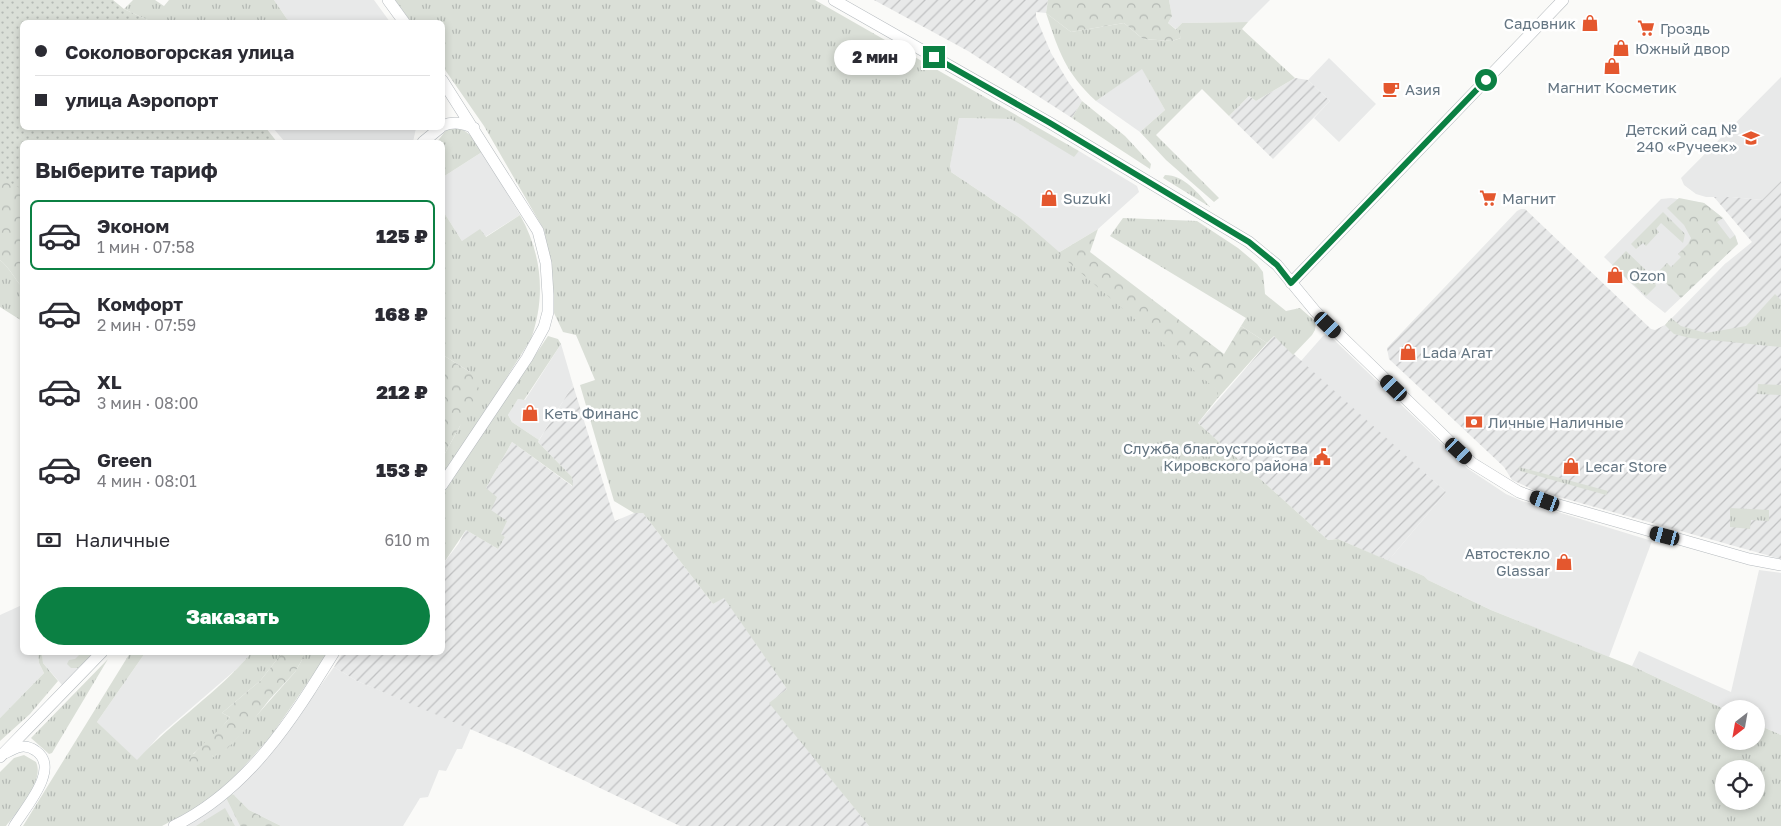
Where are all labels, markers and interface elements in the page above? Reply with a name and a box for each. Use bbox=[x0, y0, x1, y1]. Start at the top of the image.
shop icon: Садовник bbox=[1580, 13, 1600, 33]
place label: Садовник bbox=[1504, 14, 1576, 32]
supermarket icon: Гроздь bbox=[1636, 18, 1656, 38]
place label: Гроздь bbox=[1660, 19, 1710, 37]
shop icon: Южный двор bbox=[1611, 38, 1631, 58]
place label: Южный двор bbox=[1635, 39, 1730, 57]
text: Соколовогорская улица bbox=[65, 40, 294, 63]
callout: 2 мин bbox=[834, 40, 916, 74]
route end bbox=[923, 46, 945, 68]
text: 2 мин bbox=[852, 47, 898, 67]
shop icon: Магнит Косметик bbox=[1602, 56, 1622, 76]
route start bbox=[1475, 69, 1497, 91]
place label: Магнит Косметик bbox=[1547, 78, 1677, 96]
cafe icon: Азия bbox=[1381, 79, 1401, 99]
place label: Азия bbox=[1405, 80, 1440, 98]
text: улица Аэропорт bbox=[65, 88, 218, 111]
place label: Детский сад № 240 «Ручеек» bbox=[1626, 120, 1737, 155]
school or university icon: Детский сад № 240 «Ручеек» bbox=[1741, 128, 1761, 148]
text: Выберите тариф bbox=[35, 156, 218, 183]
shop icon: Suzuki bbox=[1039, 188, 1059, 208]
supermarket icon: Магнит bbox=[1478, 188, 1498, 208]
place label: Suzuki bbox=[1063, 189, 1111, 207]
place label: Магнит bbox=[1502, 189, 1557, 207]
icon: car bbox=[37, 213, 82, 258]
text: Эконом bbox=[97, 214, 169, 237]
text: 125 ₽ bbox=[376, 224, 428, 247]
text: 1 мин · 07:58 bbox=[97, 237, 195, 257]
shop icon: Ozon bbox=[1605, 265, 1625, 285]
place label: Ozon bbox=[1629, 266, 1666, 284]
icon: car bbox=[37, 291, 82, 336]
text: Комфорт bbox=[97, 292, 183, 315]
text: 168 ₽ bbox=[375, 302, 428, 325]
car bbox=[1312, 309, 1344, 341]
text: 2 мин · 07:59 bbox=[97, 315, 196, 335]
shop icon: Lada Агат bbox=[1398, 342, 1418, 362]
place label: Lada Агат bbox=[1422, 343, 1494, 361]
icon: car bbox=[37, 369, 82, 414]
text: XL bbox=[97, 370, 122, 393]
car bbox=[1378, 372, 1410, 404]
text: 212 ₽ bbox=[376, 380, 428, 403]
text: 3 мин · 08:00 bbox=[97, 393, 199, 413]
shop icon: Кеть Финанс bbox=[520, 403, 540, 423]
place label: Кеть Финанс bbox=[544, 404, 639, 422]
bank icon: Личные Наличные bbox=[1464, 412, 1484, 432]
place label: Личные Наличные bbox=[1488, 413, 1624, 431]
car bbox=[1442, 435, 1475, 467]
place label: Служба благоустройства Кировского района bbox=[1123, 439, 1308, 474]
icon: car bbox=[37, 447, 82, 492]
public building icon: Служба благоустройства Кировского района bbox=[1312, 447, 1332, 467]
text: Green bbox=[97, 448, 152, 471]
shop icon: Lecar Store bbox=[1561, 456, 1581, 476]
place label: Lecar Store bbox=[1585, 457, 1667, 475]
text: 153 ₽ bbox=[376, 458, 428, 481]
text: 4 мин · 08:01 bbox=[97, 471, 197, 491]
car bbox=[1528, 489, 1561, 513]
car bbox=[1648, 525, 1681, 547]
icon: cash bbox=[35, 526, 63, 554]
text: Наличные bbox=[75, 528, 170, 551]
text: 610 m bbox=[384, 530, 430, 550]
place label: Автостекло Glassar bbox=[1465, 544, 1550, 579]
shop icon: Автостекло Glassar bbox=[1554, 552, 1574, 572]
button: Заказать bbox=[35, 587, 430, 645]
north arrow bbox=[1715, 700, 1765, 750]
map controls bbox=[1715, 700, 1765, 810]
button: locate bbox=[1715, 760, 1765, 810]

